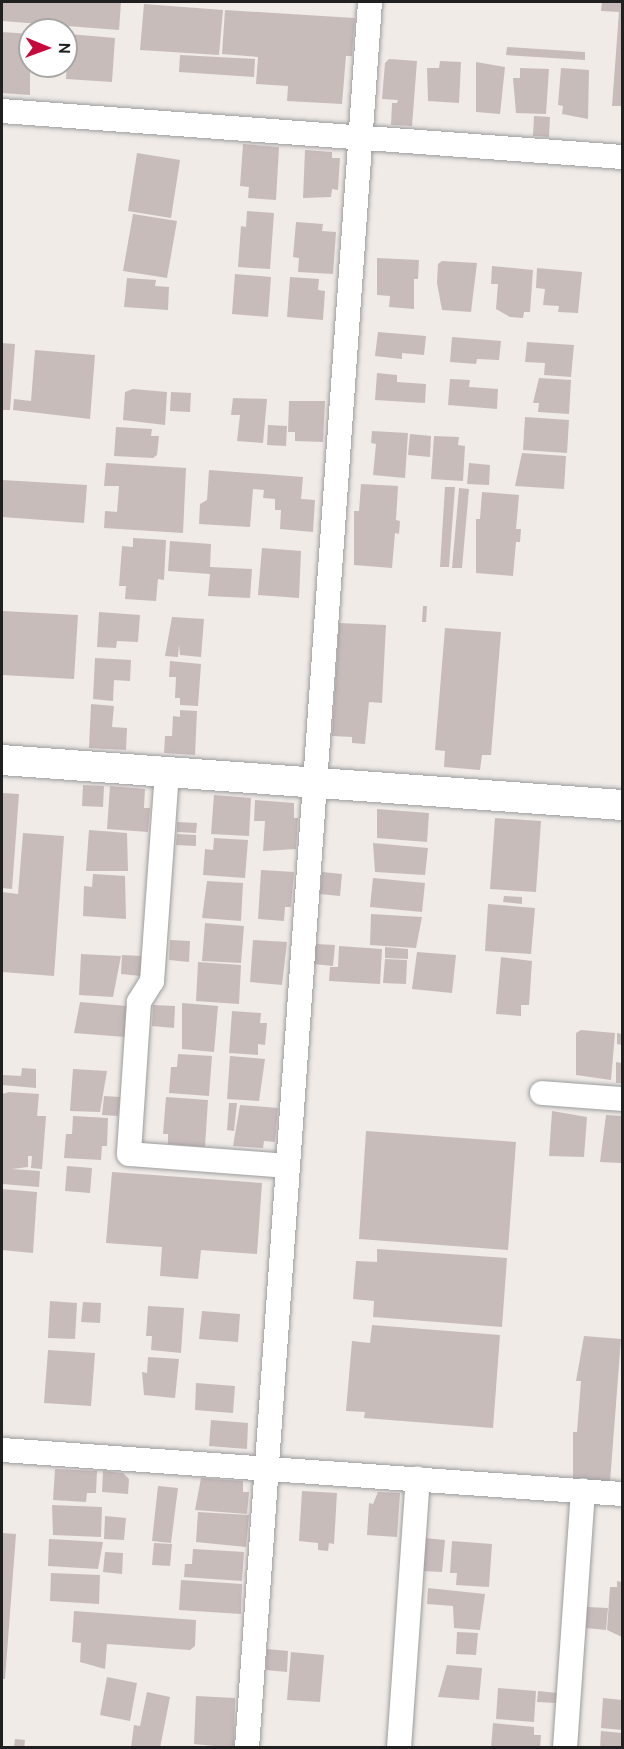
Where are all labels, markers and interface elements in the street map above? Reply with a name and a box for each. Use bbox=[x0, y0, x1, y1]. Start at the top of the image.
north arrow bbox=[18, 18, 78, 78]
text: N bbox=[55, 42, 74, 54]

